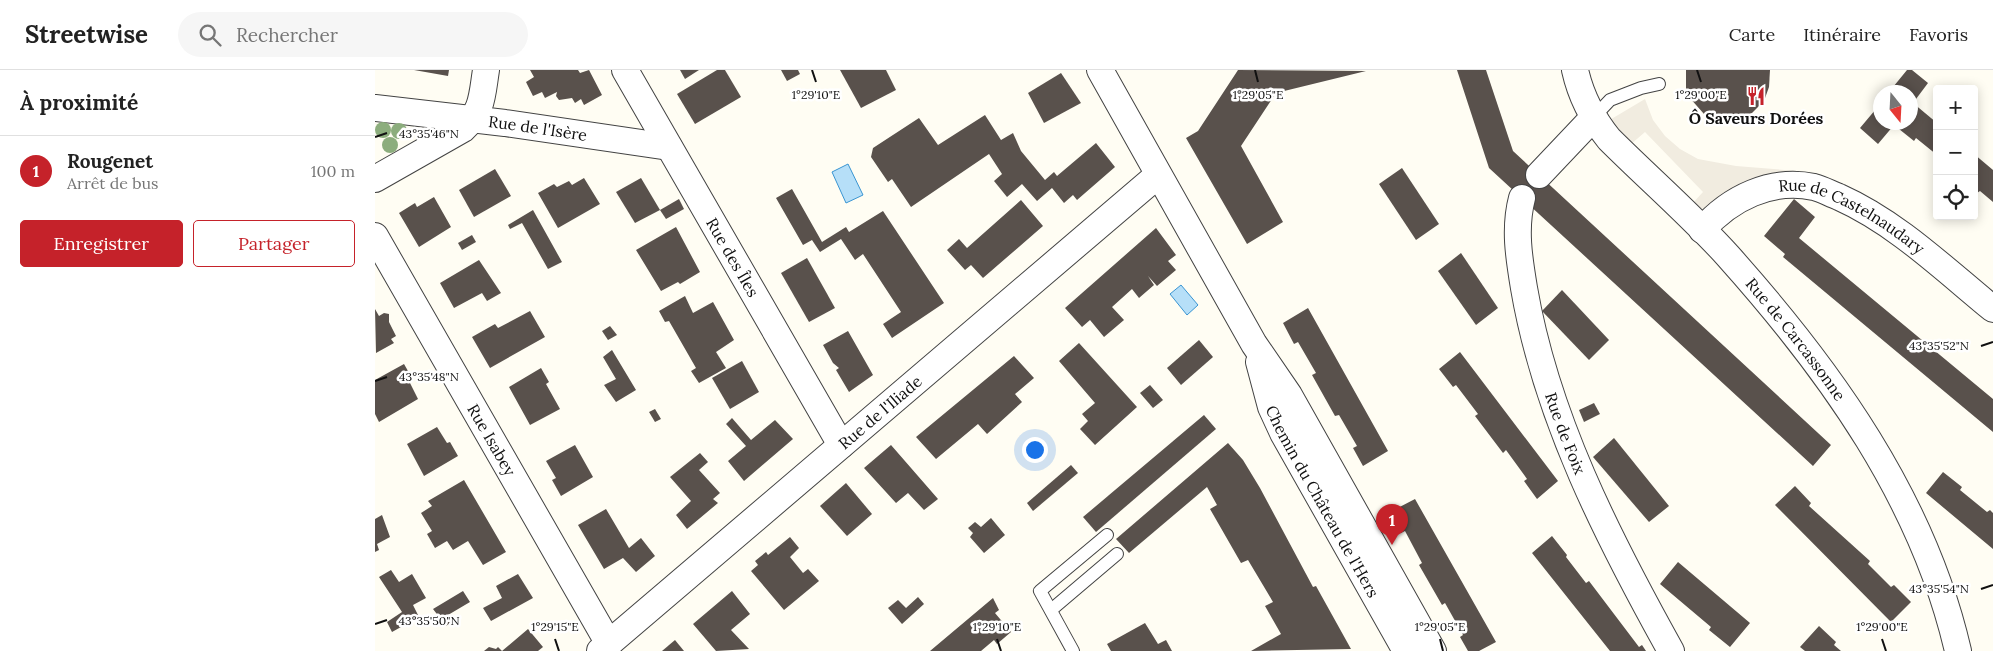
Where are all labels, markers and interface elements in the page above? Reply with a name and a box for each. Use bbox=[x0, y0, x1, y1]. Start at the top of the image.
search box bbox=[178, 12, 528, 57]
text: Streetwise bbox=[25, 19, 148, 50]
icon: search bbox=[196, 21, 224, 49]
text: Rechercher bbox=[236, 23, 338, 47]
text: Carte bbox=[1729, 23, 1775, 46]
text: Itinéraire bbox=[1803, 23, 1881, 46]
text: Favoris bbox=[1909, 23, 1968, 46]
restaurant icon: Ô Saveurs Dorées bbox=[1745, 85, 1767, 107]
north arrow bbox=[1873, 85, 1918, 130]
map controls bbox=[1933, 85, 1978, 220]
button: + bbox=[1933, 85, 1978, 130]
text: 1°29'10"E bbox=[792, 87, 840, 102]
text: 1°29'05"E bbox=[1233, 87, 1283, 102]
text: 1°29'00"E bbox=[1675, 87, 1727, 102]
text: À proximité bbox=[20, 89, 138, 116]
place label: Ô Saveurs Dorées bbox=[1689, 108, 1823, 128]
street label: Rue de l'Isère bbox=[487, 111, 589, 145]
text: 43°35'46"N bbox=[399, 126, 459, 141]
button: − bbox=[1933, 130, 1978, 175]
text: Rougenet bbox=[67, 149, 153, 173]
text: 1 bbox=[33, 161, 39, 181]
text: 100 m bbox=[311, 161, 355, 181]
text: Arrêt de bus bbox=[67, 173, 158, 193]
street label: Rue de Castelnaudary bbox=[1777, 175, 1929, 258]
button: locate bbox=[1933, 175, 1978, 220]
street label: Rue des Îles bbox=[702, 214, 764, 300]
button: Enregistrer bbox=[20, 220, 183, 267]
button: Partager bbox=[193, 220, 355, 267]
street label: Rue de Carcassonne bbox=[1742, 274, 1850, 405]
text: 43°35'52"N bbox=[1909, 338, 1969, 353]
text: 43°35'48"N bbox=[399, 369, 459, 384]
street label: Rue de l'Iliade bbox=[834, 371, 926, 453]
street label: Rue de Foix bbox=[1541, 390, 1591, 478]
street label: Rue Isabey bbox=[463, 400, 521, 480]
street label: Chemin du Château de l'Hers bbox=[1262, 402, 1384, 601]
your location bbox=[1022, 437, 1048, 463]
pin: 1 bbox=[1376, 504, 1408, 545]
text: 43°35'54"N bbox=[1909, 581, 1969, 596]
text: 43°35'50"N bbox=[398, 613, 460, 628]
text: 1°29'15"E bbox=[531, 619, 579, 634]
text: 1°29'10"E bbox=[973, 619, 1021, 634]
text: 1°29'05"E bbox=[1415, 619, 1465, 634]
text: 1°29'00"E bbox=[1856, 619, 1908, 634]

